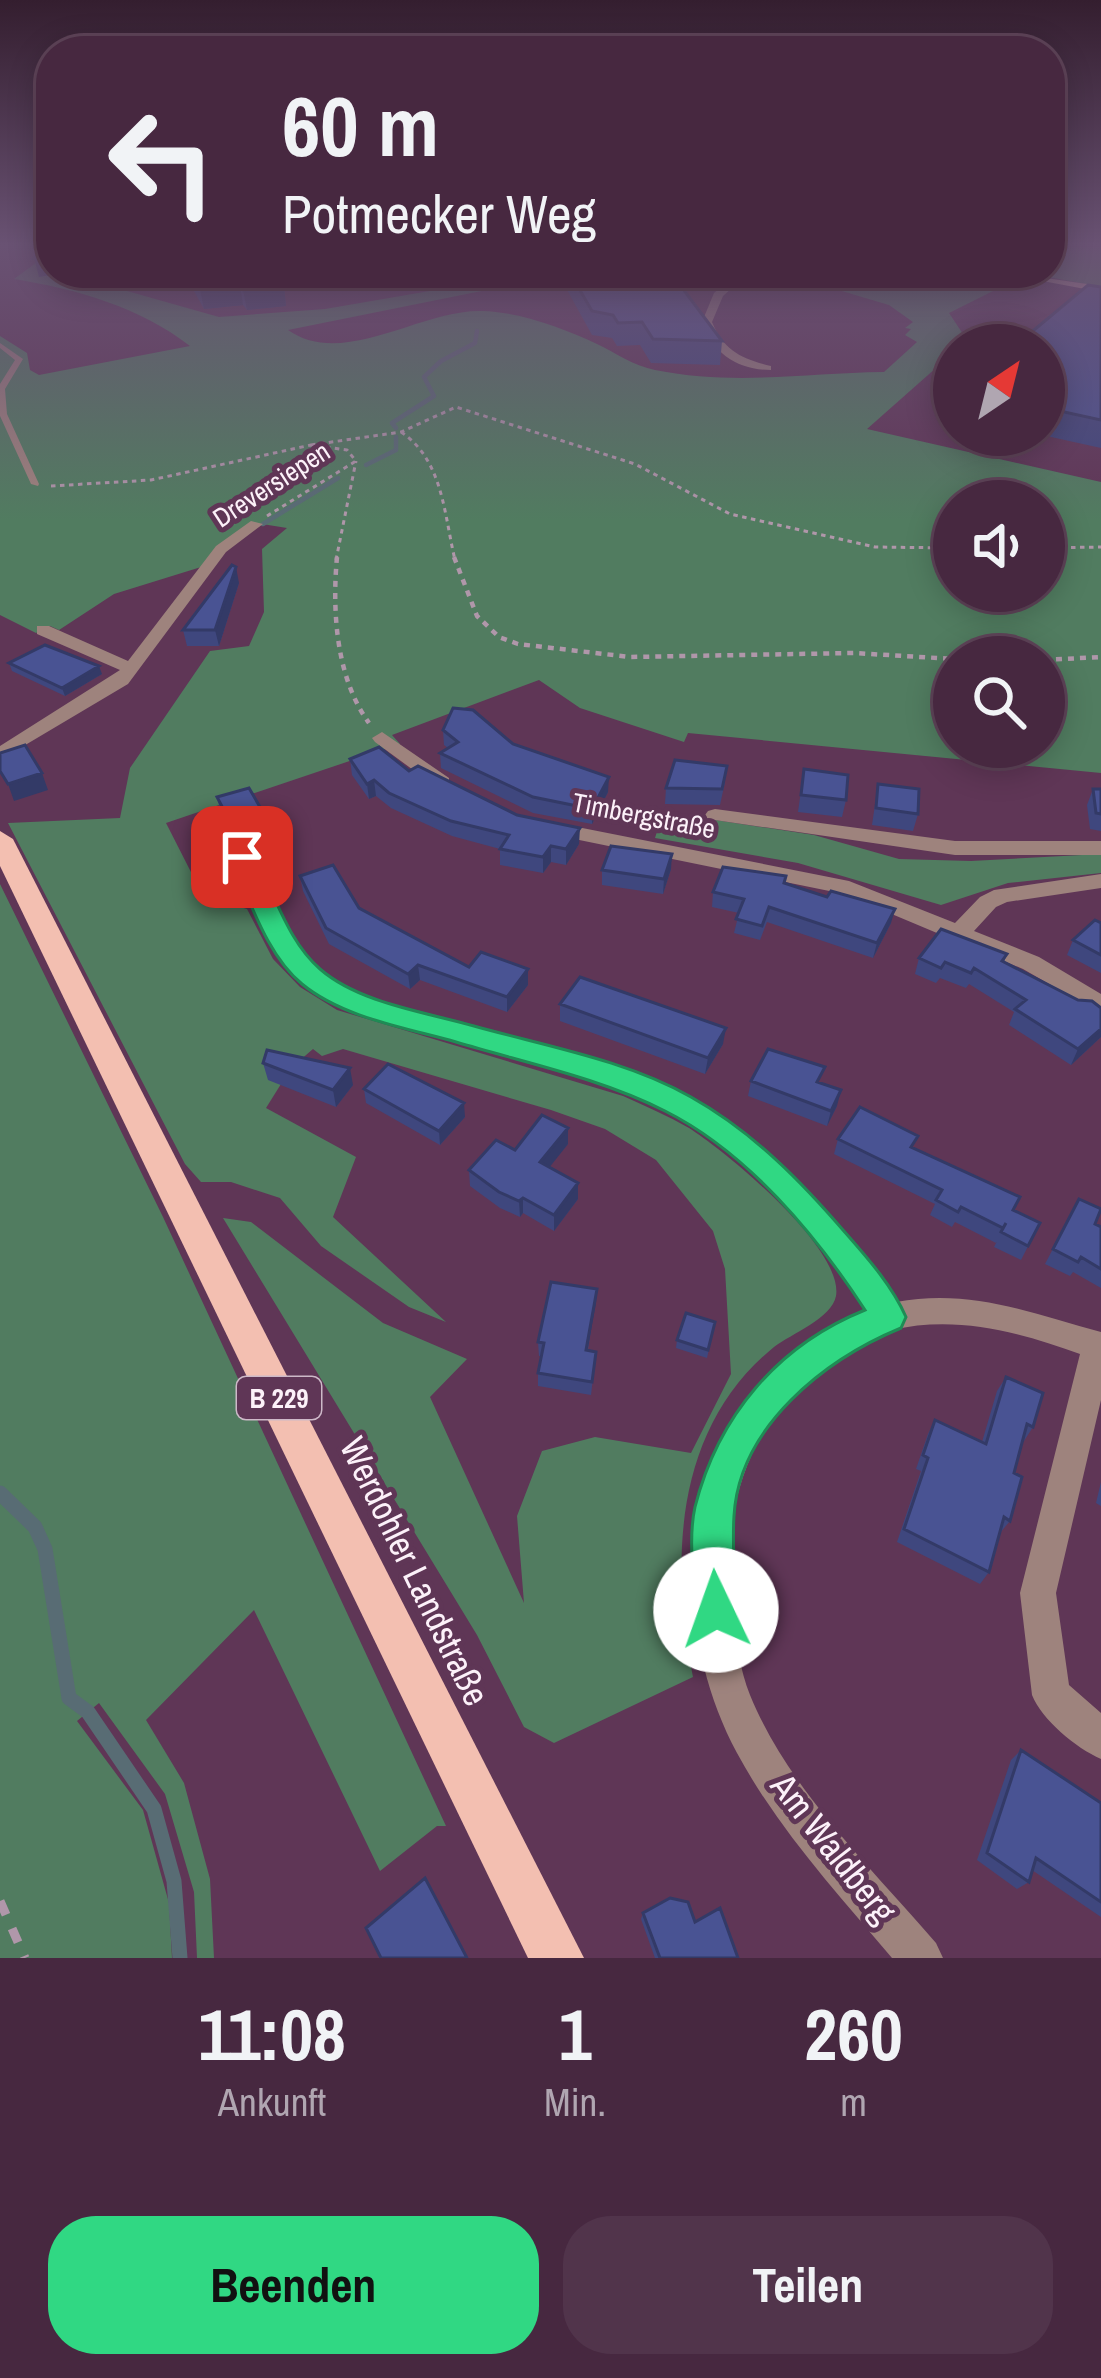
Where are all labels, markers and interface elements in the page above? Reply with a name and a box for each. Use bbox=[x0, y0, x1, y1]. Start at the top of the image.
text: 60 m bbox=[282, 69, 439, 182]
icon: left bbox=[84, 84, 240, 240]
text: Potmecker Weg bbox=[282, 177, 596, 250]
north arrow bbox=[933, 324, 1065, 456]
map controls bbox=[933, 324, 1065, 768]
street label: Dreversiepen bbox=[205, 433, 337, 535]
button: sound bbox=[933, 480, 1065, 612]
button: search bbox=[933, 636, 1065, 768]
street label: Timbergstraße bbox=[570, 784, 718, 846]
pin bbox=[191, 806, 293, 908]
icon: arrive bbox=[209, 824, 275, 890]
road number: B 229 bbox=[237, 1377, 321, 1419]
street label: Werdohler Landstraße bbox=[329, 1429, 501, 1713]
position arrow bbox=[653, 1547, 779, 1673]
street label: Am Waldberg bbox=[760, 1762, 908, 1933]
text: 11:08 bbox=[198, 1985, 346, 2082]
text: 1 bbox=[559, 1985, 592, 2082]
text: 260 bbox=[804, 1985, 903, 2082]
text: Ankunft bbox=[218, 2076, 326, 2128]
text: Min. bbox=[544, 2076, 606, 2128]
text: m bbox=[840, 2076, 867, 2128]
button: Beenden bbox=[48, 2216, 539, 2354]
button: Teilen bbox=[563, 2216, 1053, 2354]

